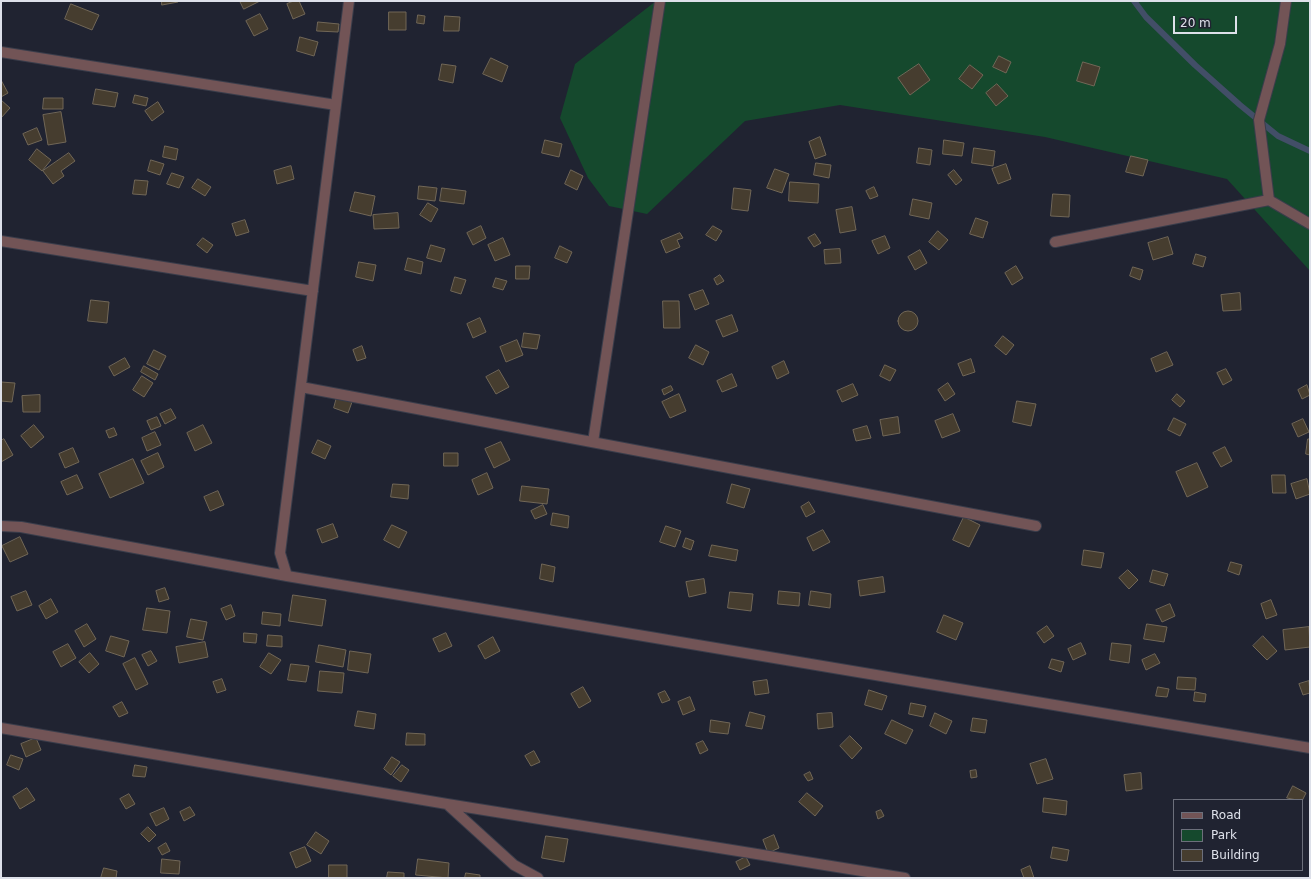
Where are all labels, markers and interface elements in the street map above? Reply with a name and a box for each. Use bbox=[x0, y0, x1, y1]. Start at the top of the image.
scale bar bbox=[1175, 8, 1239, 34]
text: 20 m bbox=[1180, 16, 1211, 30]
legend bbox=[1173, 799, 1303, 871]
text: Road bbox=[1211, 808, 1241, 822]
text: Park bbox=[1211, 828, 1237, 842]
text: Building bbox=[1211, 848, 1260, 862]

